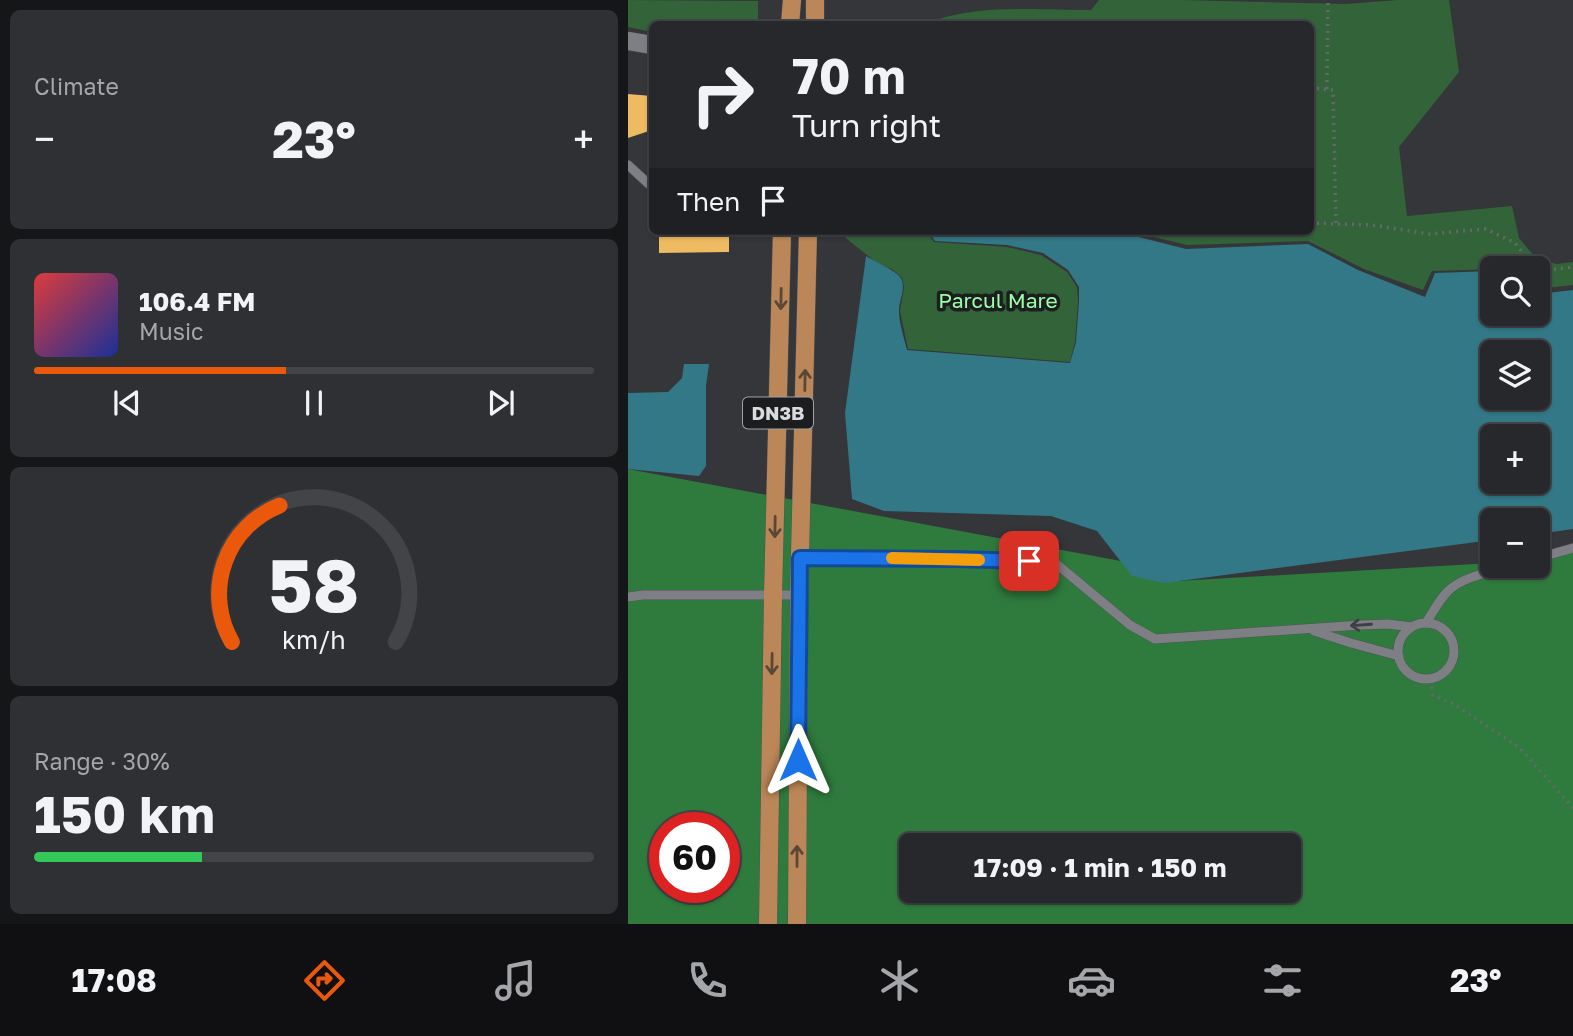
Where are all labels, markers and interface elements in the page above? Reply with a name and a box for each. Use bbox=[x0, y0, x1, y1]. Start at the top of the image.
text: 70 m bbox=[792, 46, 906, 105]
icon: right bbox=[677, 49, 768, 140]
text: Climate bbox=[34, 72, 119, 100]
text: Turn right bbox=[792, 106, 941, 144]
text: 23° bbox=[272, 107, 356, 169]
text: − bbox=[34, 116, 55, 161]
text: + bbox=[573, 116, 594, 161]
icon: arrive bbox=[754, 182, 792, 220]
text: Then bbox=[677, 186, 740, 217]
map controls bbox=[1480, 256, 1550, 578]
button: search bbox=[1480, 256, 1550, 326]
text: 106.4 FM bbox=[139, 286, 255, 317]
one-way arrow bbox=[774, 287, 787, 310]
park label: Parcul Mare bbox=[938, 287, 1058, 313]
text: Music bbox=[139, 317, 204, 345]
button: layers bbox=[1480, 340, 1550, 410]
one-way arrow bbox=[798, 369, 811, 392]
icon: previous bbox=[108, 384, 146, 422]
icon: pause bbox=[295, 384, 333, 422]
icon: next bbox=[482, 384, 520, 422]
road number: DN3B bbox=[743, 398, 813, 428]
button: + bbox=[1480, 424, 1550, 494]
button: − bbox=[1480, 508, 1550, 578]
one-way arrow bbox=[768, 515, 782, 538]
pin bbox=[999, 531, 1059, 591]
text: 58 bbox=[269, 542, 360, 629]
icon: arrive bbox=[1010, 542, 1048, 580]
one-way arrow bbox=[1350, 619, 1372, 632]
text: km/h bbox=[282, 624, 346, 655]
one-way arrow bbox=[765, 652, 779, 675]
position arrow bbox=[761, 723, 835, 797]
text: Range · 30% bbox=[34, 747, 169, 775]
text: 150 km bbox=[34, 782, 215, 844]
speed limit sign: 60 bbox=[649, 812, 740, 903]
one-way arrow bbox=[790, 845, 804, 868]
text: 17:09 · 1 min · 150 m bbox=[974, 852, 1226, 883]
icon: directions bbox=[300, 956, 349, 1005]
icon: music bbox=[491, 956, 540, 1005]
icon: phone bbox=[683, 956, 732, 1005]
icon: climate bbox=[875, 956, 924, 1005]
icon: car bbox=[1067, 956, 1116, 1005]
icon: filters bbox=[1258, 956, 1307, 1005]
text: 17:08 bbox=[71, 961, 157, 999]
text: 23° bbox=[1450, 961, 1502, 999]

